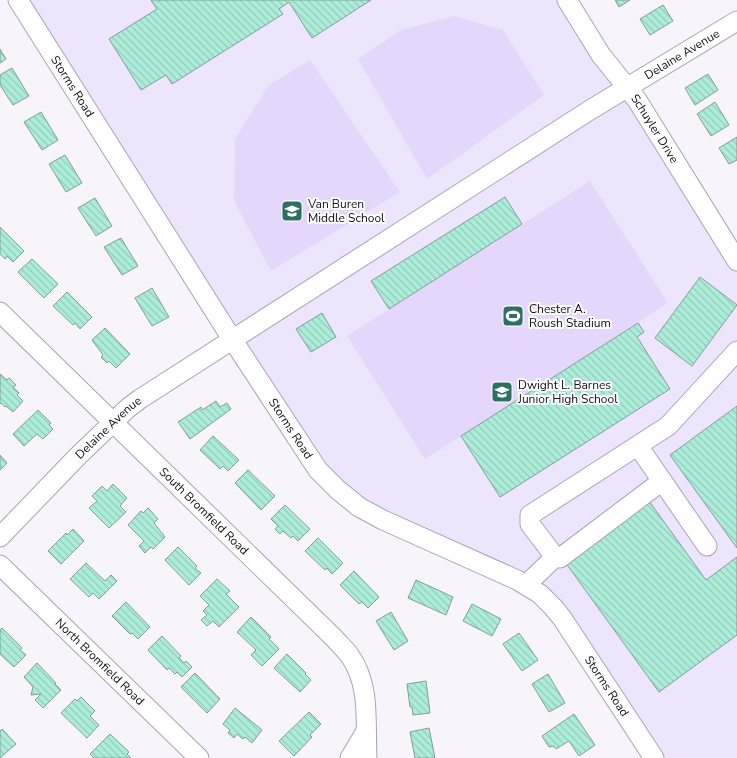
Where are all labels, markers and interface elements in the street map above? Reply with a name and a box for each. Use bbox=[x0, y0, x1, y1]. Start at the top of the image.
street label: Delaine Avenue bbox=[641, 25, 722, 83]
street label: Storms Road bbox=[47, 53, 98, 120]
street label: Schuyler Drive bbox=[627, 91, 682, 166]
place label: Van Buren Middle School bbox=[307, 196, 385, 226]
school or university icon: Van Buren Middle School bbox=[280, 199, 304, 223]
place label: Chester A. Roush Stadium bbox=[529, 301, 611, 331]
sports icon: Chester A. Roush Stadium bbox=[501, 304, 525, 328]
place label: Dwight L. Barnes Junior High School bbox=[517, 377, 618, 407]
school or university icon: Dwight L. Barnes Junior High School bbox=[490, 380, 514, 404]
street label: Delaine Avenue bbox=[72, 393, 145, 463]
street label: Storms Road bbox=[265, 395, 317, 462]
street label: South Bromfield Road bbox=[156, 464, 252, 558]
street label: North Bromfield Road bbox=[52, 615, 148, 709]
street label: Storms Road bbox=[581, 653, 633, 720]

